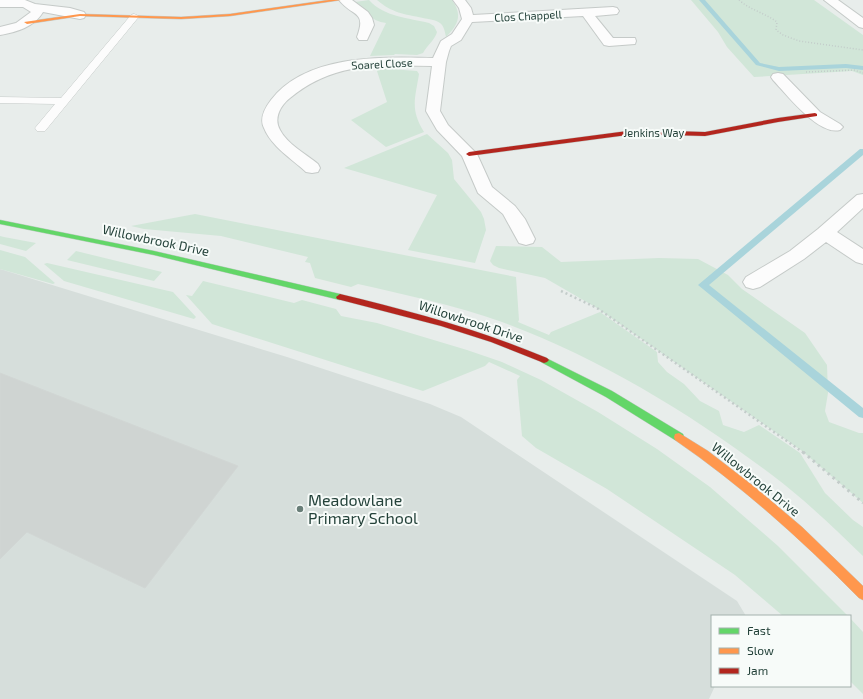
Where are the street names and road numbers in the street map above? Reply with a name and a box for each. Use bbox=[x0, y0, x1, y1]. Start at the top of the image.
street label: Clos Chappell bbox=[494, 7, 563, 24]
street label: Soarel Close bbox=[351, 55, 413, 72]
street label: Jenkins Way bbox=[624, 126, 685, 139]
street label: Willowbrook Drive bbox=[101, 221, 211, 259]
street label: Willowbrook Drive bbox=[417, 297, 525, 345]
street label: Willowbrook Drive bbox=[709, 439, 803, 519]

